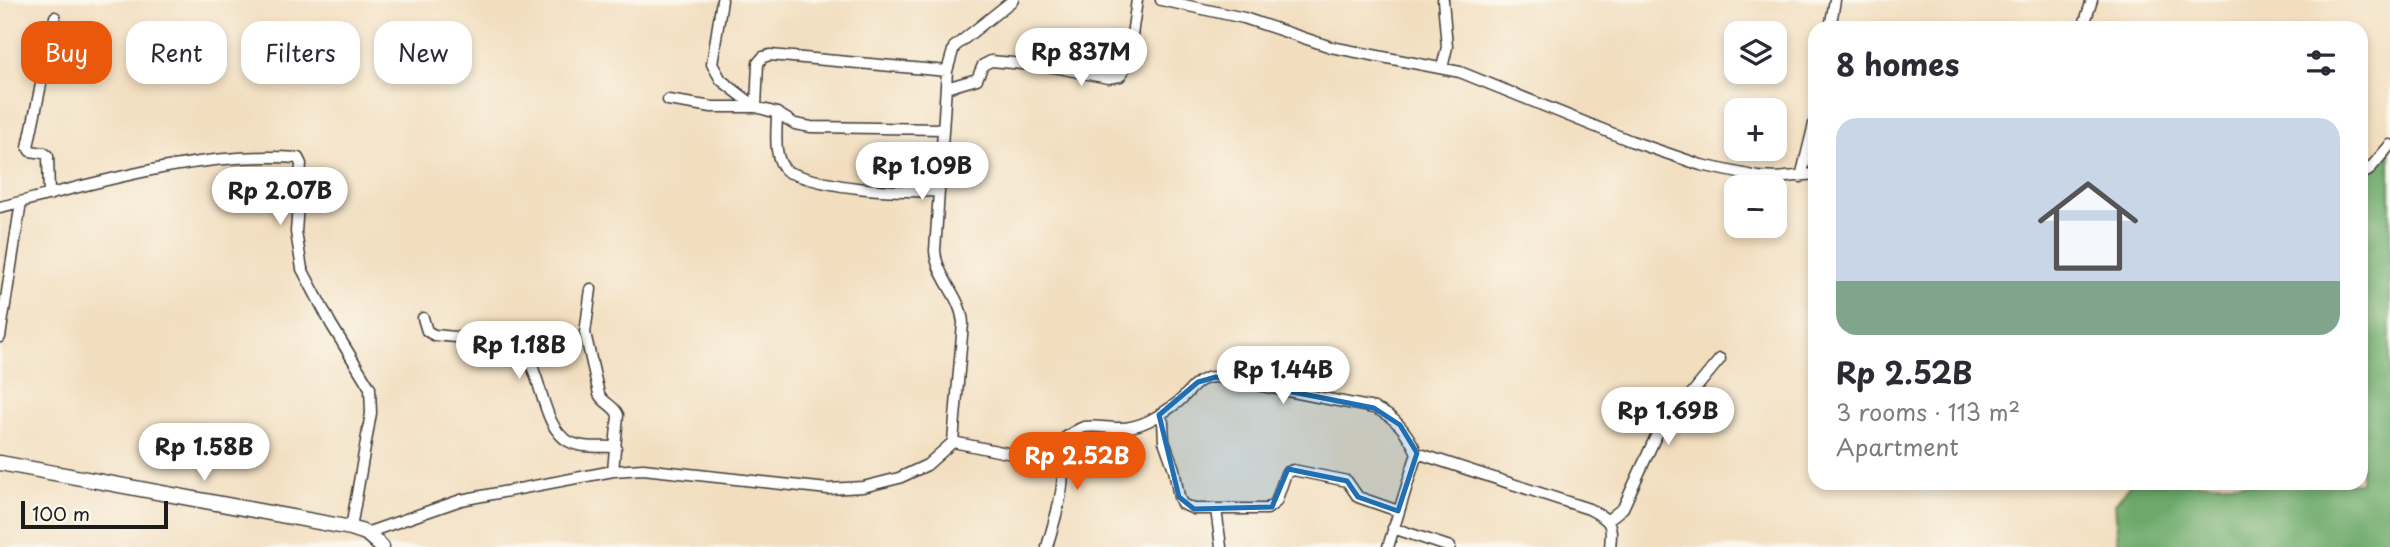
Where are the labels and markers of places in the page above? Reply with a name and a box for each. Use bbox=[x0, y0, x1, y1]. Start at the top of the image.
pin: Rp 837M bbox=[1016, 28, 1146, 88]
pin: Rp 1.09B bbox=[850, 142, 994, 202]
pin: Rp 2.07B bbox=[208, 168, 352, 227]
pin: Rp 1.18B bbox=[447, 322, 591, 381]
pin: Rp 1.44B bbox=[1211, 346, 1355, 406]
pin: Rp 1.69B bbox=[1596, 388, 1740, 447]
pin: Rp 1.58B bbox=[132, 424, 276, 483]
pin: Rp 2.52B bbox=[1005, 433, 1149, 492]

